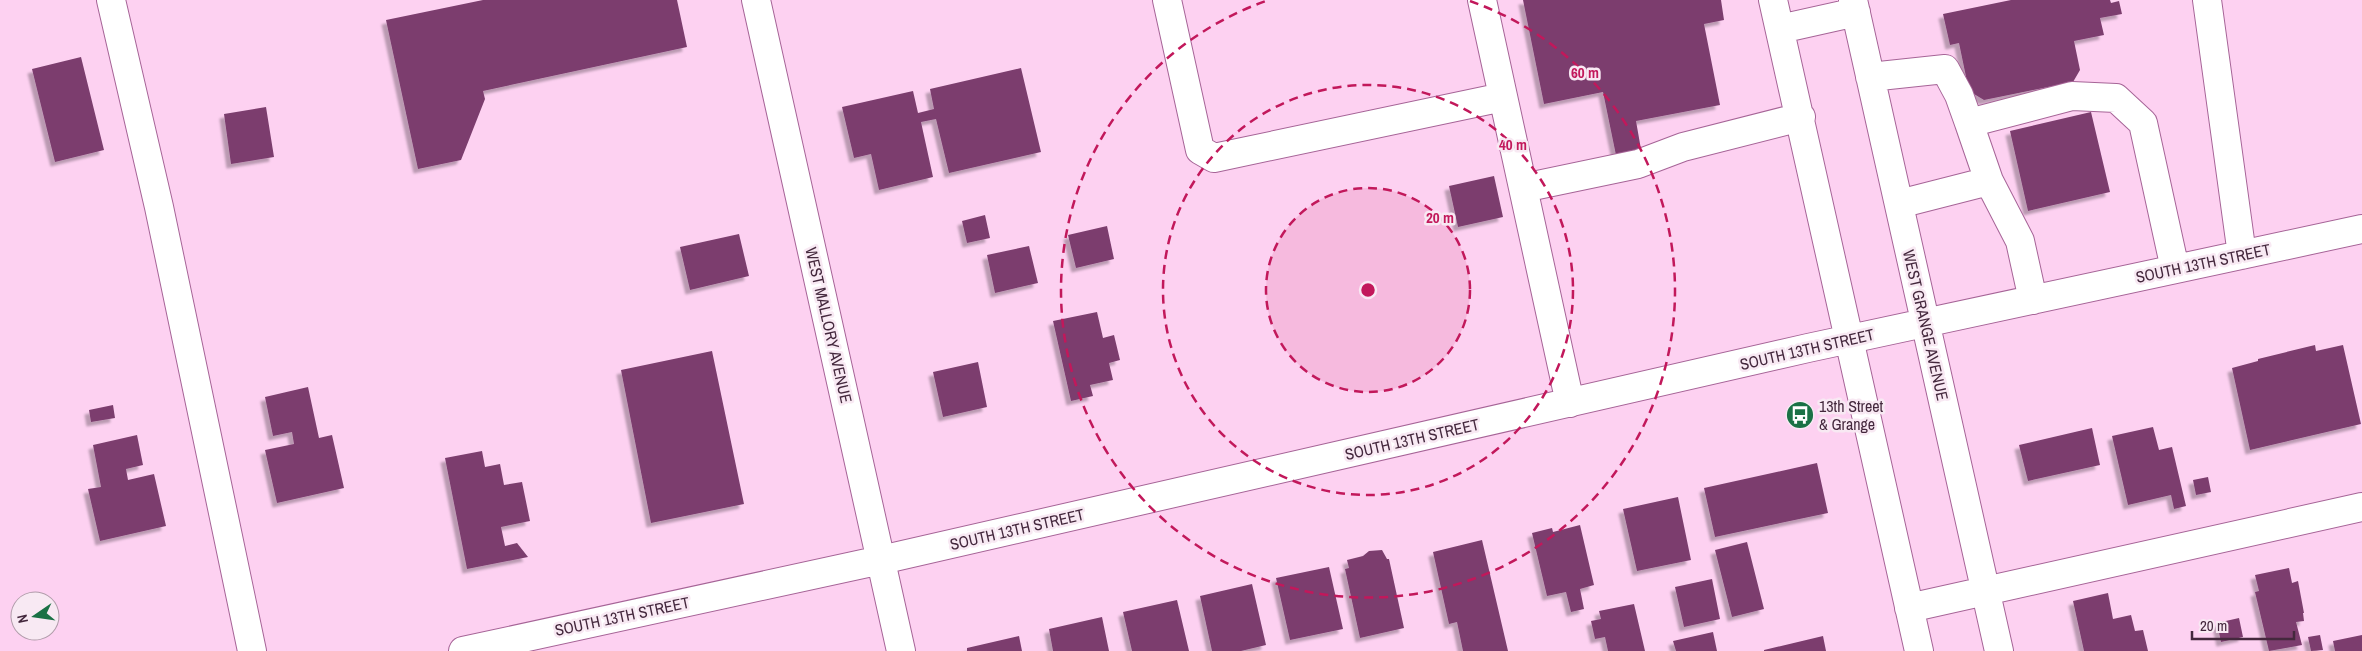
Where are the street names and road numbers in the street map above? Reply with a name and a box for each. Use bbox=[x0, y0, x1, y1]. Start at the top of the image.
street label: SOUTH 13TH STREET bbox=[2134, 238, 2272, 288]
street label: WEST MALLORY AVENUE bbox=[800, 245, 858, 405]
street label: WEST GRANGE AVENUE bbox=[1898, 247, 1954, 403]
street label: SOUTH 13TH STREET bbox=[1738, 323, 1876, 375]
street label: SOUTH 13TH STREET bbox=[1343, 413, 1481, 465]
street label: SOUTH 13TH STREET bbox=[948, 503, 1086, 555]
street label: SOUTH 13TH STREET bbox=[553, 591, 691, 641]

